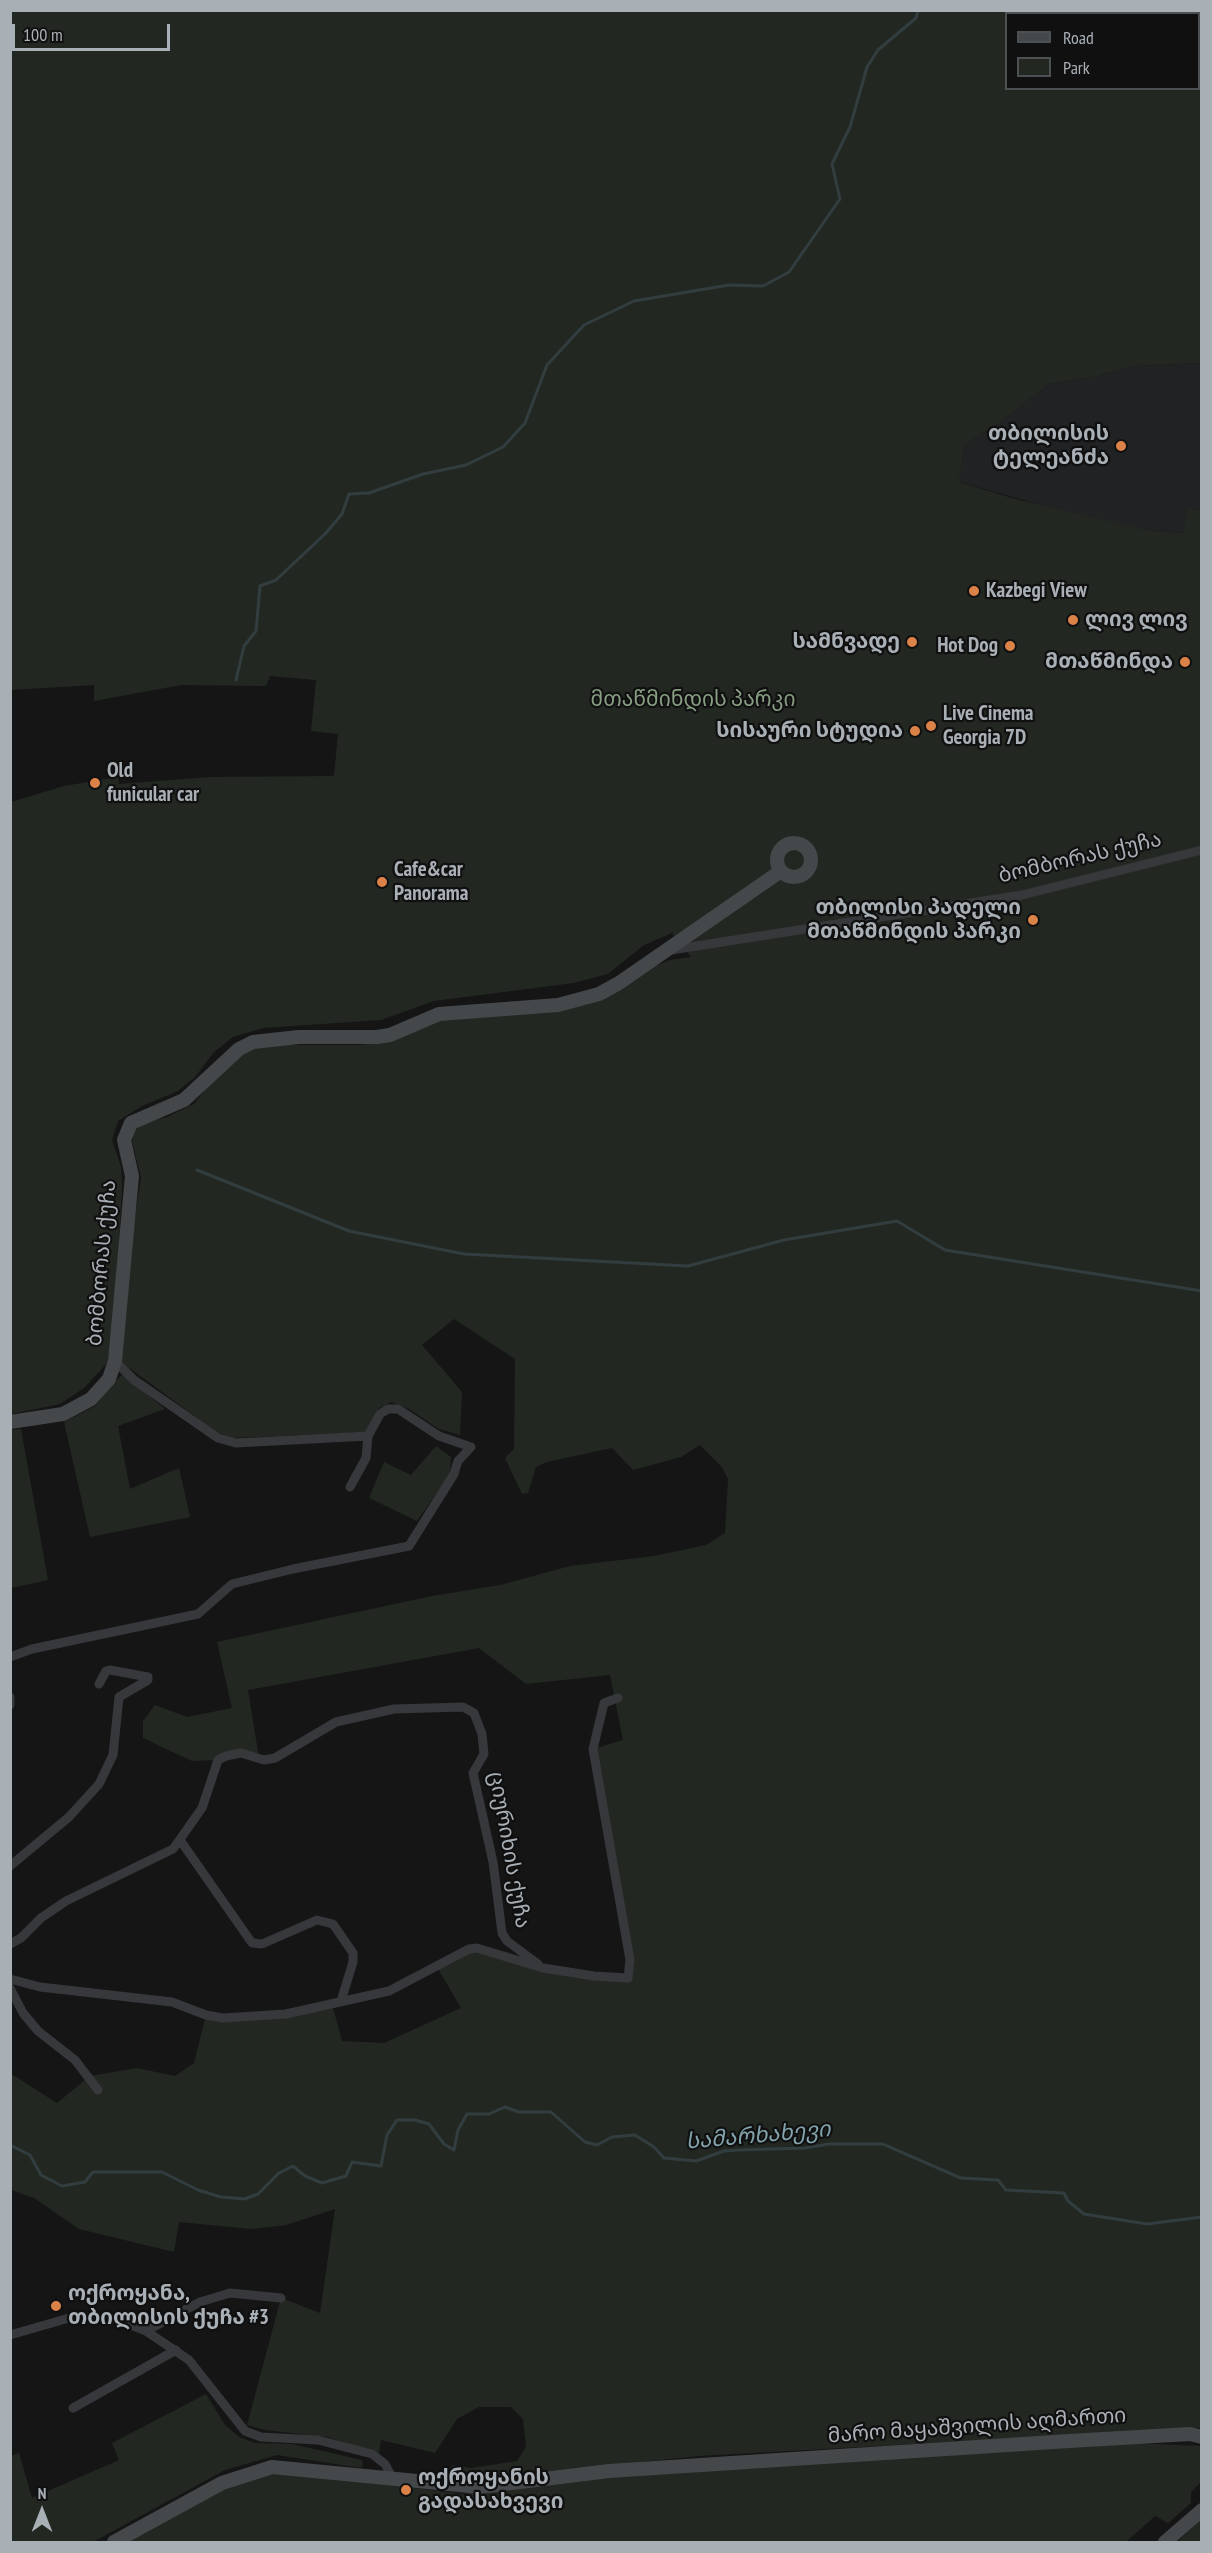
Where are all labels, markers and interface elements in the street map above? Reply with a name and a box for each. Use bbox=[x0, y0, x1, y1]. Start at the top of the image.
scale bar bbox=[15, 12, 172, 50]
legend bbox=[1005, 12, 1200, 90]
text: 100 m bbox=[23, 23, 63, 46]
text: Road bbox=[1063, 26, 1094, 49]
text: Park bbox=[1063, 56, 1090, 79]
place label: თბილისის ტელეანძა bbox=[988, 421, 1109, 471]
marker: თბილისის ტელეანძა bbox=[1114, 439, 1128, 453]
place label: Kazbegi View bbox=[986, 578, 1087, 604]
marker: Kazbegi View bbox=[967, 584, 981, 598]
place label: ლივ ლივ bbox=[1085, 607, 1188, 633]
marker: ლივ ლივ bbox=[1066, 613, 1080, 627]
place label: სამნვადე bbox=[792, 629, 900, 655]
place label: Hot Dog bbox=[937, 633, 998, 659]
marker: სამნვადე bbox=[905, 635, 919, 649]
marker: Hot Dog bbox=[1003, 639, 1017, 653]
place label: მთაწმინდა bbox=[1045, 649, 1173, 675]
marker: მთაწმინდა bbox=[1178, 655, 1192, 669]
park label: მთაწმინდის პარკი bbox=[590, 687, 796, 713]
place label: Live Cinema Georgia 7D bbox=[943, 701, 1034, 751]
place label: სისაური სტუდია bbox=[716, 718, 903, 744]
marker: Live Cinema Georgia 7D bbox=[924, 719, 938, 733]
marker: სისაური სტუდია bbox=[908, 724, 922, 738]
place label: Old funicular car bbox=[107, 758, 199, 808]
marker: Old funicular car bbox=[88, 776, 102, 790]
street label: ბომბორას ქუჩა bbox=[996, 827, 1164, 889]
place label: Cafe&car Panorama bbox=[394, 857, 468, 907]
marker: Cafe&car Panorama bbox=[375, 875, 389, 889]
place label: თბილისი პადელი მთაწმინდის პარკი bbox=[807, 895, 1021, 945]
marker: თბილისი პადელი მთაწმინდის პარკი bbox=[1026, 913, 1040, 927]
street label: ბომბორას ქუჩა bbox=[82, 1179, 122, 1347]
street label: ციურიხის ქუჩა bbox=[483, 1770, 535, 1930]
water label: სამარხახევი bbox=[685, 2117, 831, 2155]
place label: ოქროყანა, თბილისის ქუჩა #3 bbox=[68, 2281, 269, 2331]
marker: ოქროყანა, თბილისის ქუჩა #3 bbox=[49, 2299, 63, 2313]
street label: მარო მაყაშვილის აღმართი bbox=[827, 2403, 1127, 2449]
place label: ოქროყანის გადასახვევი bbox=[418, 2465, 563, 2515]
north arrow bbox=[12, 2481, 72, 2541]
text: N bbox=[38, 2483, 46, 2503]
marker: ოქროყანის გადასახვევი bbox=[399, 2483, 413, 2497]

